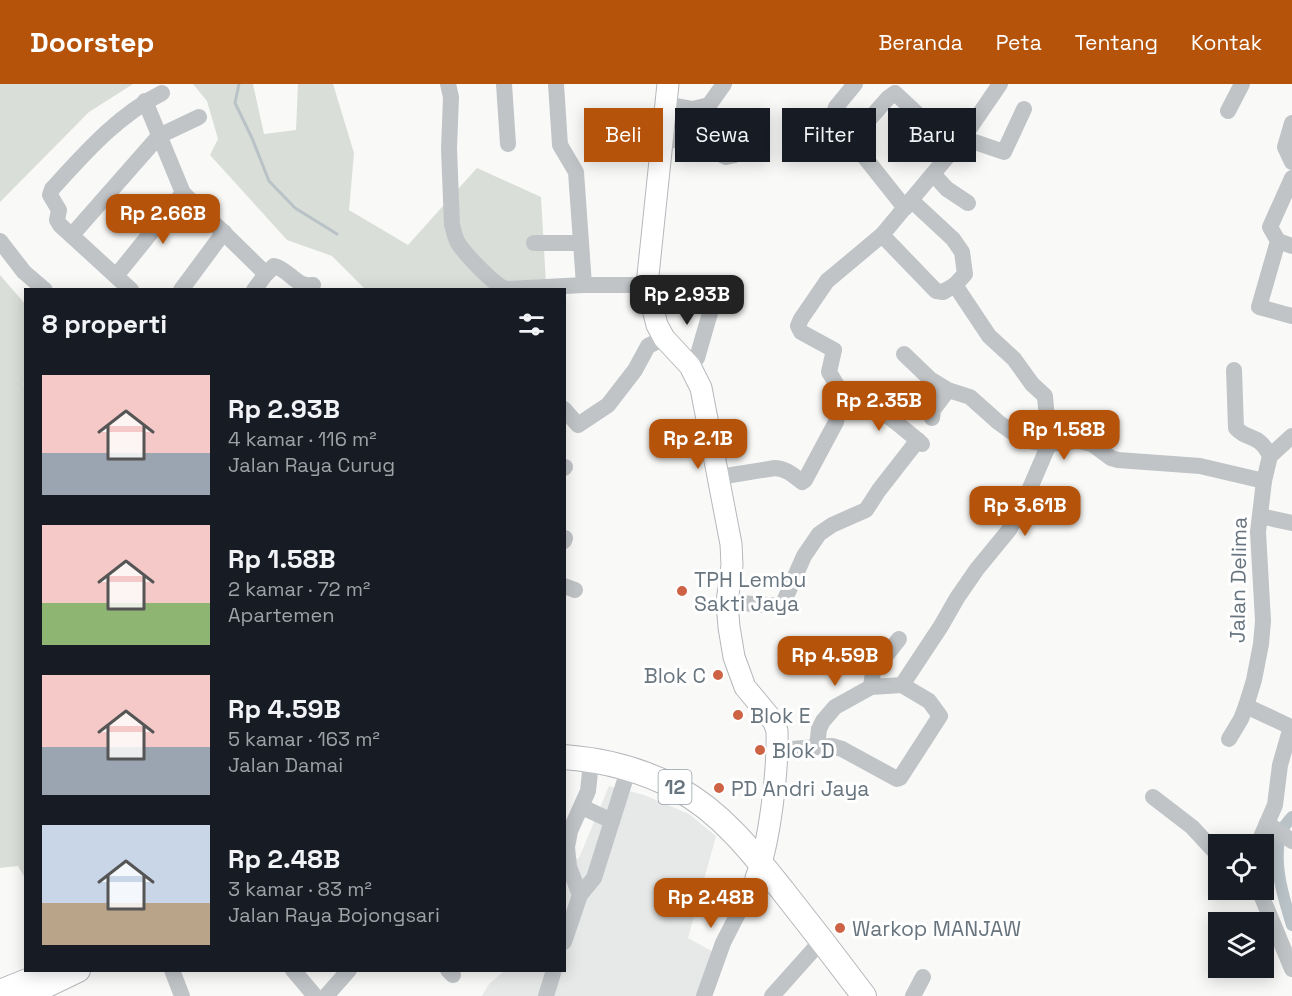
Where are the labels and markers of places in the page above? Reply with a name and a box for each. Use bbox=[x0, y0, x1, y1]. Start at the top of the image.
pin: Rp 2.66B bbox=[101, 194, 225, 245]
pin: Rp 2.93B bbox=[625, 275, 749, 326]
pin: Rp 2.35B bbox=[817, 381, 941, 432]
pin: Rp 1.58B bbox=[1002, 410, 1126, 461]
pin: Rp 2.1B bbox=[643, 419, 753, 470]
pin: Rp 3.61B bbox=[963, 486, 1087, 537]
place label: TPH Lembu Sakti Jaya bbox=[694, 566, 806, 617]
marker: TPH Lembu Sakti Jaya bbox=[675, 584, 689, 598]
pin: Rp 4.59B bbox=[773, 636, 897, 687]
place label: Blok C bbox=[644, 662, 706, 689]
marker: Blok C bbox=[711, 668, 725, 682]
place label: Blok E bbox=[750, 702, 811, 729]
marker: Blok E bbox=[731, 708, 745, 722]
place label: Blok D bbox=[772, 737, 835, 764]
marker: Blok D bbox=[753, 743, 767, 757]
place label: PD Andri Jaya bbox=[731, 775, 869, 802]
marker: PD Andri Jaya bbox=[712, 781, 726, 795]
pin: Rp 2.48B bbox=[649, 878, 773, 929]
place label: Warkop MANJAW bbox=[852, 915, 1021, 942]
marker: Warkop MANJAW bbox=[833, 921, 847, 935]

